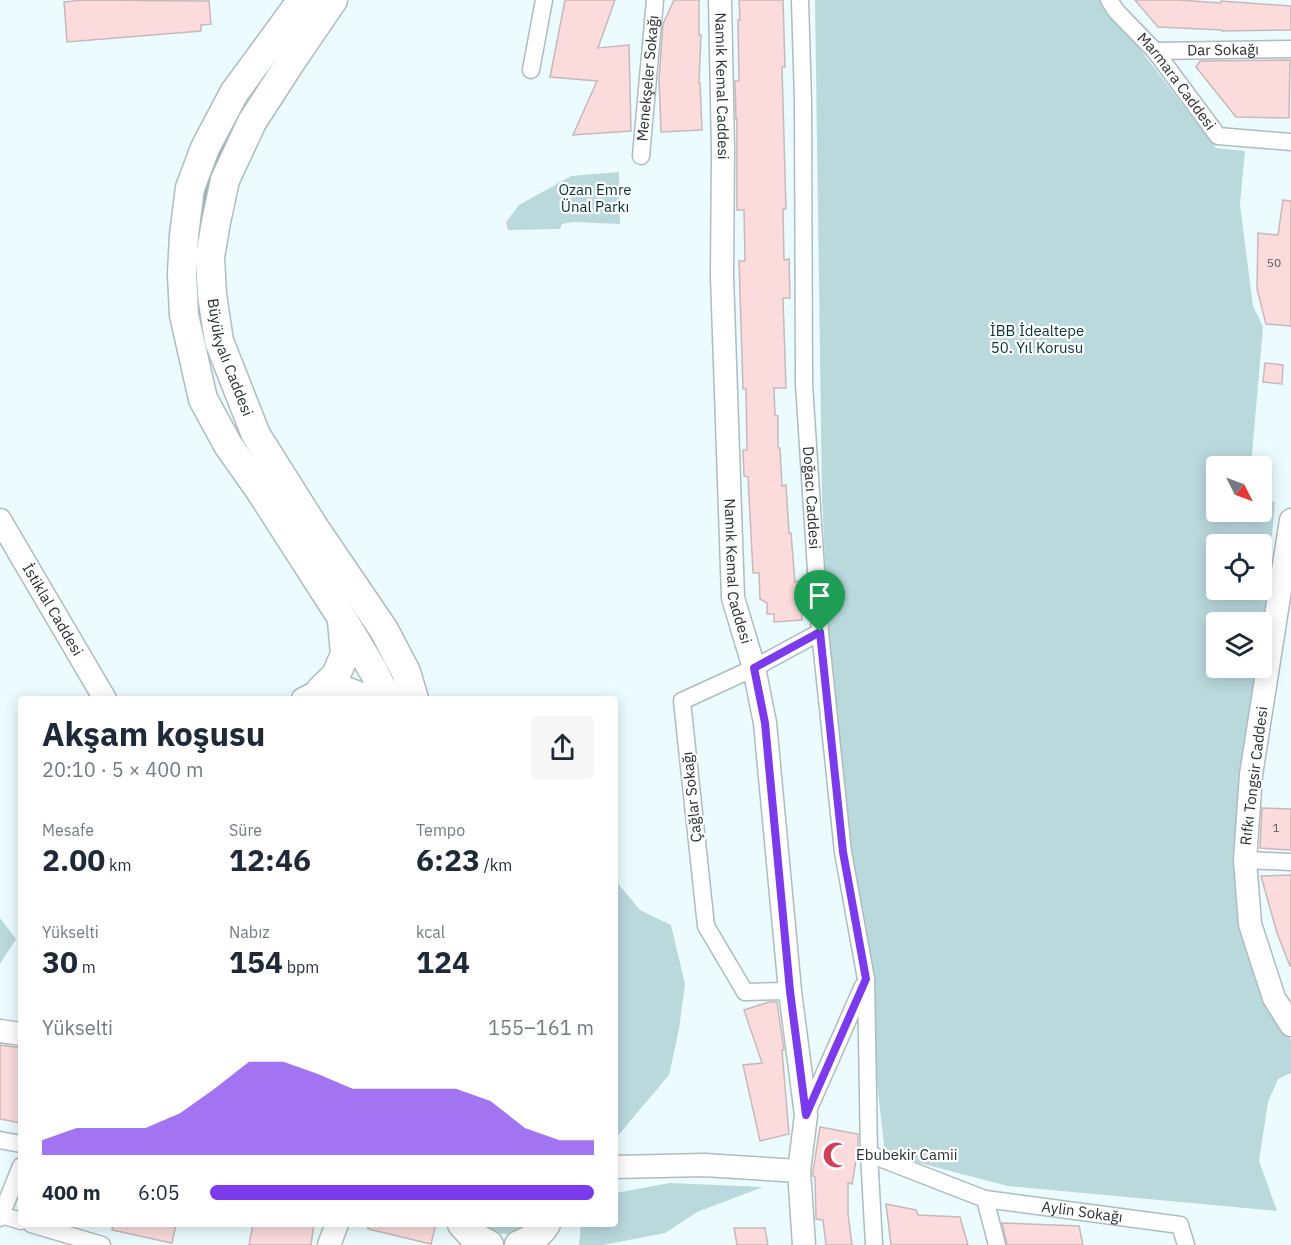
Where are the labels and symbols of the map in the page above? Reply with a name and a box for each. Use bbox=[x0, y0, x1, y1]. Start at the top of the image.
street label: Namık Kemal Caddesi bbox=[711, 12, 733, 160]
street label: Menekşeler Sokağı bbox=[632, 14, 663, 142]
street label: Marmara Caddesi bbox=[1133, 28, 1220, 134]
street label: Dar Sokağı bbox=[1187, 39, 1259, 60]
park label: Ozan Emre Ünal Parkı bbox=[558, 180, 632, 216]
house number: 50 bbox=[1267, 255, 1281, 270]
street label: Büyükyalı Caddesi bbox=[204, 297, 258, 419]
park label: İBB İdealtepe 50. Yıl Korusu bbox=[990, 321, 1084, 357]
street label: Doğacı Caddesi bbox=[799, 446, 825, 550]
north arrow bbox=[1206, 456, 1272, 522]
street label: Namık Kemal Caddesi bbox=[721, 498, 756, 646]
street label: İstiklal Caddesi bbox=[19, 560, 88, 659]
pin bbox=[794, 570, 845, 632]
street label: Rıfkı Tongsir Caddesi bbox=[1236, 705, 1271, 847]
street label: Çağlar Sokağı bbox=[677, 751, 706, 843]
house number: 1 bbox=[1272, 820, 1280, 835]
mosque icon: Ebubekir Camii bbox=[821, 1140, 851, 1170]
place label: Ebubekir Camii bbox=[856, 1145, 958, 1164]
street label: Aylin Sokağı bbox=[1041, 1197, 1124, 1226]

